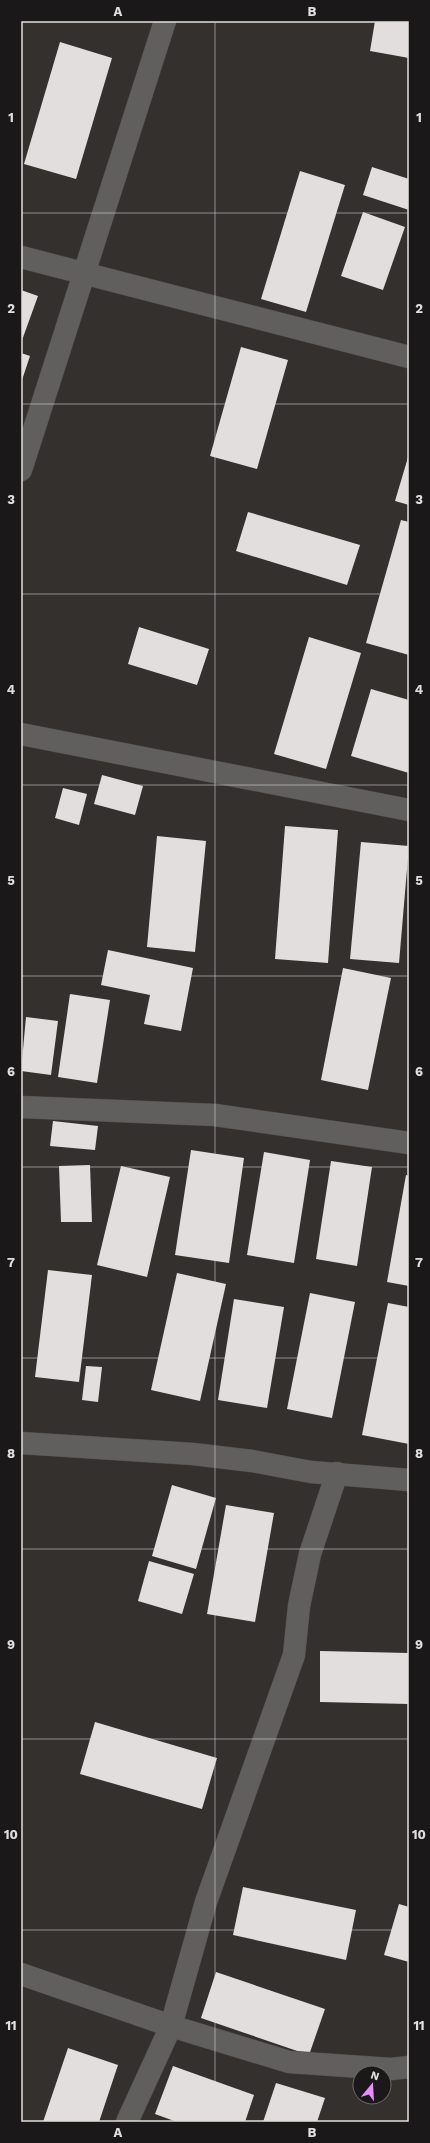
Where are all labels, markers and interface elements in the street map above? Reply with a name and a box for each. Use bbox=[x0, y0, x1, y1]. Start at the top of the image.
text: A bbox=[114, 4, 123, 19]
text: B bbox=[308, 4, 317, 19]
text: 1 bbox=[8, 110, 14, 125]
text: 1 bbox=[416, 110, 422, 125]
text: 2 bbox=[7, 301, 15, 316]
text: 2 bbox=[415, 301, 423, 316]
text: 3 bbox=[7, 492, 15, 507]
text: 3 bbox=[415, 492, 423, 507]
text: 4 bbox=[7, 682, 16, 697]
text: 4 bbox=[415, 682, 424, 697]
text: 5 bbox=[7, 873, 15, 888]
text: 5 bbox=[415, 873, 423, 888]
text: 6 bbox=[7, 1064, 15, 1079]
text: 6 bbox=[415, 1064, 423, 1079]
text: 7 bbox=[7, 1255, 15, 1270]
text: 7 bbox=[415, 1255, 423, 1270]
text: 8 bbox=[7, 1446, 15, 1461]
text: 8 bbox=[415, 1446, 423, 1461]
text: 9 bbox=[7, 1637, 15, 1652]
text: 9 bbox=[415, 1637, 423, 1652]
text: 10 bbox=[4, 1827, 18, 1842]
text: 10 bbox=[412, 1827, 426, 1842]
text: 11 bbox=[5, 2018, 17, 2033]
text: 11 bbox=[413, 2018, 425, 2033]
north arrow bbox=[352, 2065, 392, 2105]
text: N bbox=[369, 2069, 381, 2083]
text: A bbox=[114, 2125, 123, 2140]
text: B bbox=[308, 2125, 317, 2140]

